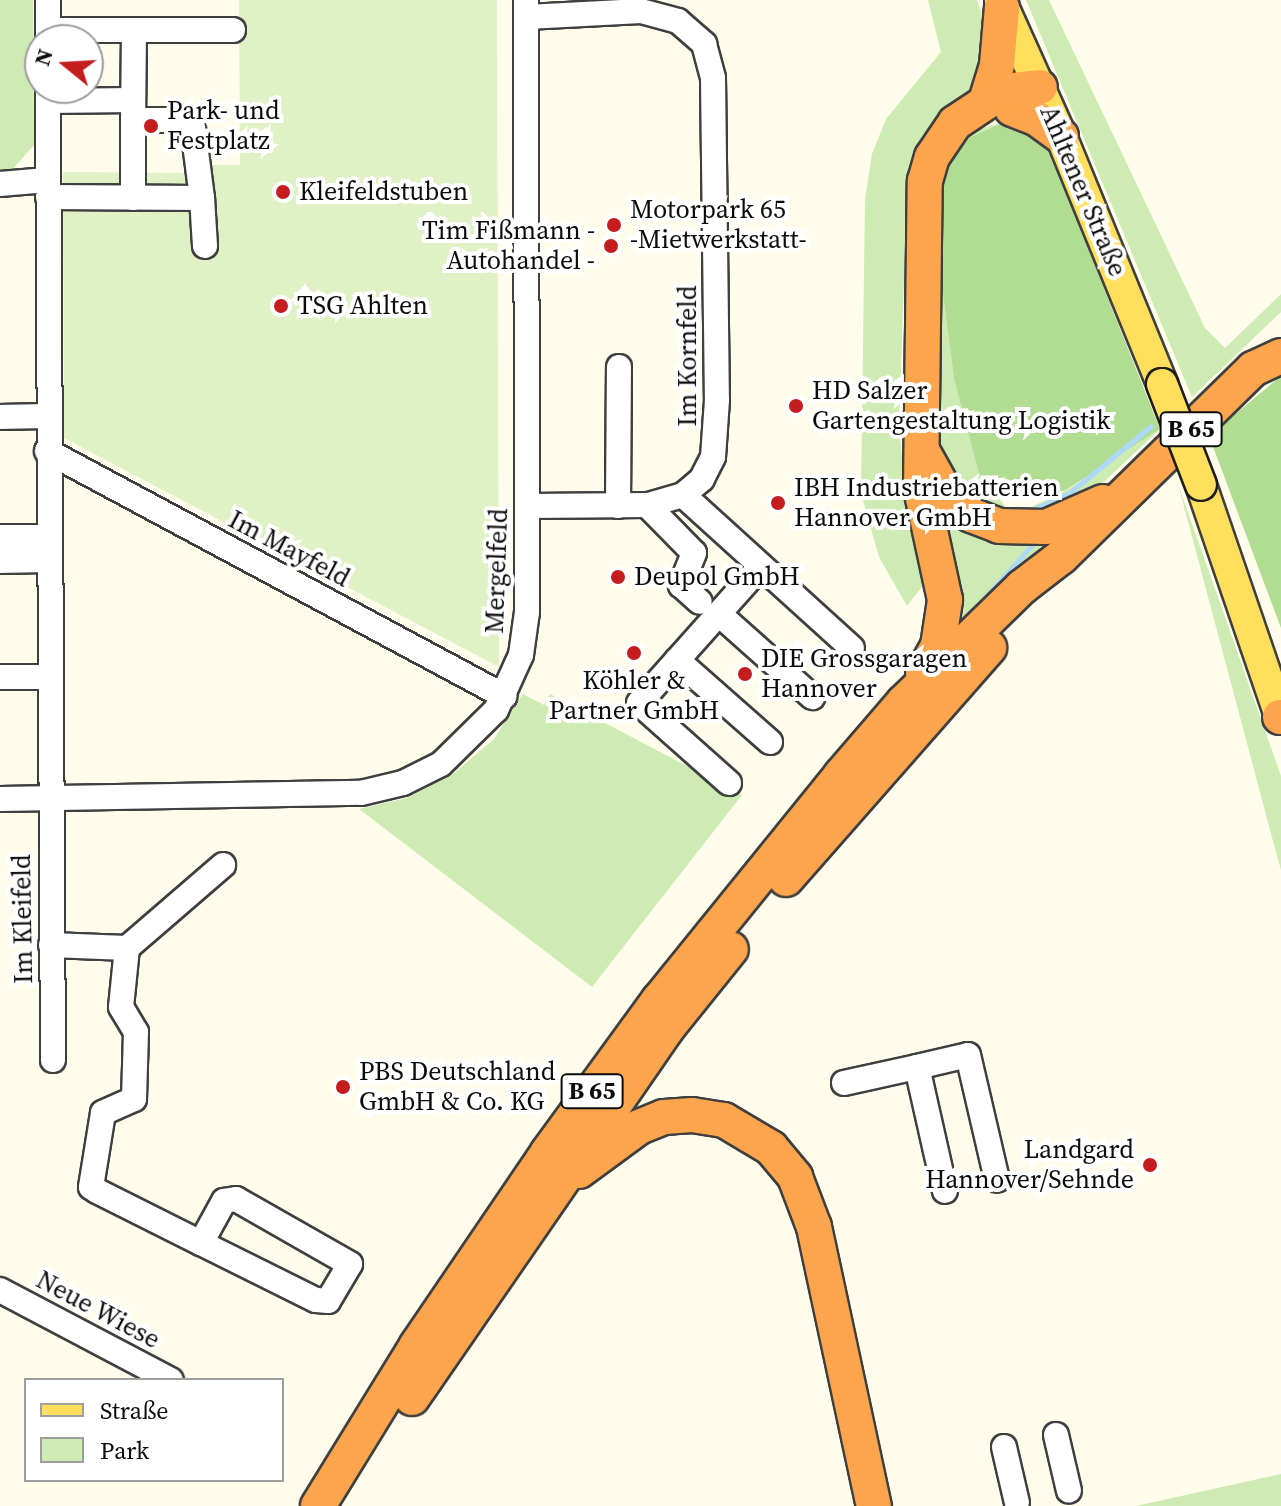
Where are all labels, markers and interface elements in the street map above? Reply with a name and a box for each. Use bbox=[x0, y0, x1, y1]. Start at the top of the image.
north arrow bbox=[24, 24, 104, 104]
text: N bbox=[26, 45, 60, 69]
place label: Park- und Festplatz bbox=[167, 95, 280, 156]
street label: Ahltener Straße bbox=[1033, 101, 1133, 281]
marker: Park- und Festplatz bbox=[142, 117, 160, 135]
place label: Kleifeldstuben bbox=[299, 176, 468, 208]
marker: Kleifeldstuben bbox=[274, 183, 292, 201]
place label: Motorpark 65 -Mietwerkstatt- bbox=[630, 194, 807, 256]
place label: Tim Fißmann - Autohandel - bbox=[422, 215, 595, 276]
marker: Motorpark 65 -Mietwerkstatt- bbox=[605, 216, 623, 234]
marker: Tim Fißmann - Autohandel - bbox=[602, 237, 620, 255]
street label: Im Kornfeld bbox=[672, 285, 704, 427]
place label: TSG Ahlten bbox=[297, 290, 428, 322]
marker: TSG Ahlten bbox=[272, 297, 290, 315]
place label: HD Salzer Gartengestaltung Logistik bbox=[812, 375, 1111, 436]
marker: HD Salzer Gartengestaltung Logistik bbox=[787, 397, 805, 415]
road number: B 65 bbox=[1159, 409, 1223, 449]
place label: IBH Industriebatterien Hannover GmbH bbox=[794, 472, 1059, 534]
marker: IBH Industriebatterien Hannover GmbH bbox=[769, 494, 787, 512]
street label: Im Mayfeld bbox=[223, 504, 355, 594]
street label: Mergelfeld bbox=[479, 508, 515, 634]
place label: Deupol GmbH bbox=[634, 561, 800, 593]
marker: Deupol GmbH bbox=[609, 568, 627, 586]
place label: DIE Grossgaragen Hannover bbox=[761, 643, 967, 704]
marker: Köhler & Partner GmbH bbox=[625, 644, 643, 662]
place label: Köhler & Partner GmbH bbox=[549, 665, 719, 726]
marker: DIE Grossgaragen Hannover bbox=[736, 665, 754, 683]
street label: Im Kleifeld bbox=[6, 854, 40, 984]
place label: PBS Deutschland GmbH & Co. KG bbox=[359, 1056, 556, 1118]
road number: B 65 bbox=[560, 1071, 624, 1111]
marker: PBS Deutschland GmbH & Co. KG bbox=[334, 1078, 352, 1096]
place label: Landgard Hannover/Sehnde bbox=[925, 1134, 1134, 1196]
marker: Landgard Hannover/Sehnde bbox=[1141, 1156, 1159, 1174]
street label: Neue Wiese bbox=[31, 1264, 165, 1356]
legend bbox=[24, 1378, 284, 1482]
text: Straße bbox=[100, 1394, 168, 1427]
text: Park bbox=[100, 1434, 149, 1467]

